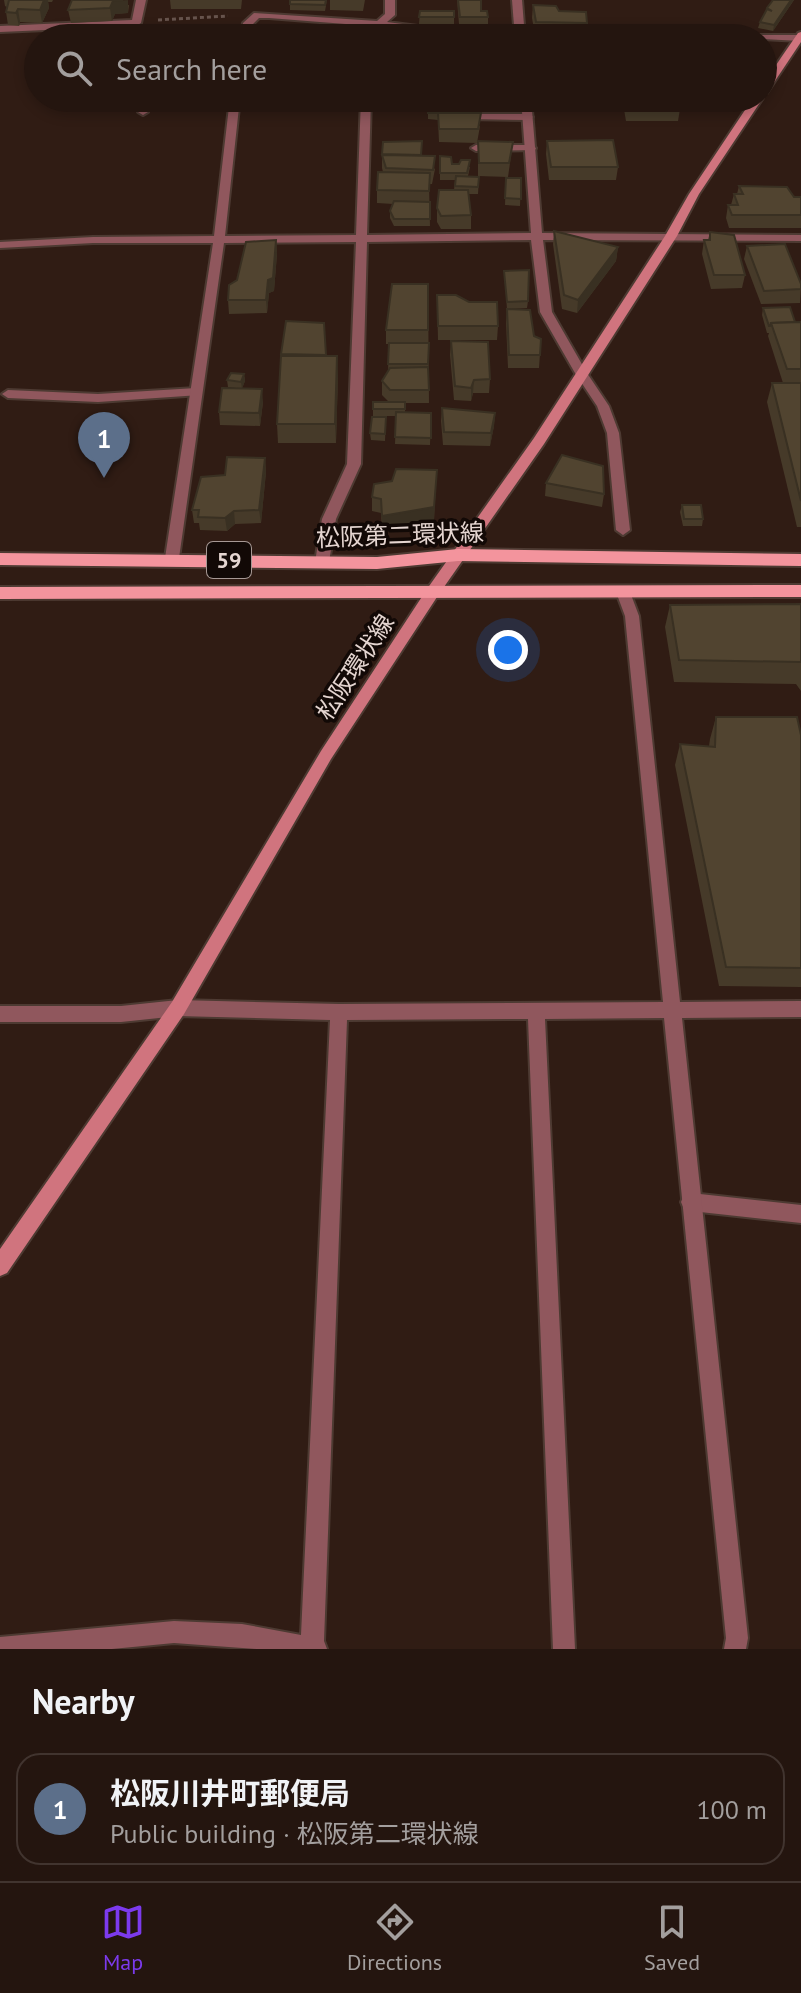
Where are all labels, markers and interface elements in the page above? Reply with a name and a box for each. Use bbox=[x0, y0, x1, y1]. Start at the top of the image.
search box bbox=[24, 24, 777, 112]
icon: search bbox=[52, 46, 96, 90]
text: Search here bbox=[116, 49, 267, 88]
pin: 1 bbox=[78, 412, 130, 478]
street label: 松阪第二環状線 bbox=[316, 517, 484, 553]
road number: 59 bbox=[207, 542, 251, 578]
street label: 松阪環状線 bbox=[309, 608, 401, 726]
your location bbox=[488, 630, 528, 670]
text: Nearby bbox=[32, 1679, 134, 1723]
text: 松阪川井町郵便局 bbox=[110, 1773, 350, 1812]
text: 1 bbox=[53, 1793, 67, 1826]
text: 100 m bbox=[696, 1793, 767, 1826]
text: Public building · 松阪第二環状線 bbox=[110, 1817, 479, 1850]
tab: Map bbox=[101, 1900, 145, 1976]
tab: Directions bbox=[347, 1900, 442, 1976]
tab: Saved bbox=[644, 1900, 700, 1976]

